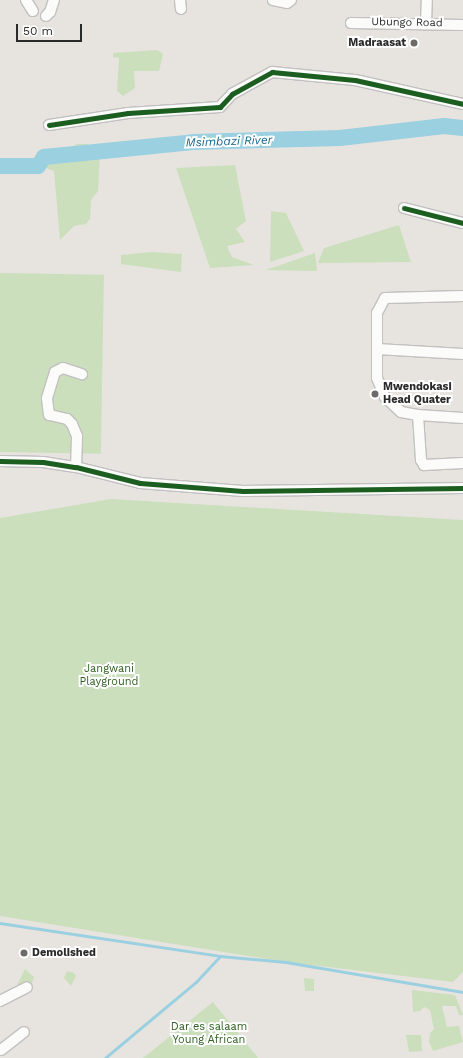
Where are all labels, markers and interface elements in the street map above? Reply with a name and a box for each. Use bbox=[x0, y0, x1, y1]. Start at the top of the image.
scale bar bbox=[18, 16, 84, 42]
street label: Ubungo Road bbox=[371, 16, 443, 30]
text: 50 m bbox=[23, 24, 53, 38]
place label: Madraasat bbox=[348, 36, 406, 50]
marker: Madraasat bbox=[409, 38, 419, 48]
water label: Msimbazi River bbox=[185, 133, 273, 151]
place label: Mwendokasi Head Quater bbox=[383, 381, 452, 407]
marker: Mwendokasi Head Quater bbox=[370, 389, 380, 399]
park label: Jangwani Playground bbox=[80, 663, 138, 689]
place label: Demolished bbox=[32, 946, 96, 960]
marker: Demolished bbox=[19, 948, 29, 958]
park label: Dar es salaam Young African bbox=[171, 1021, 247, 1047]

